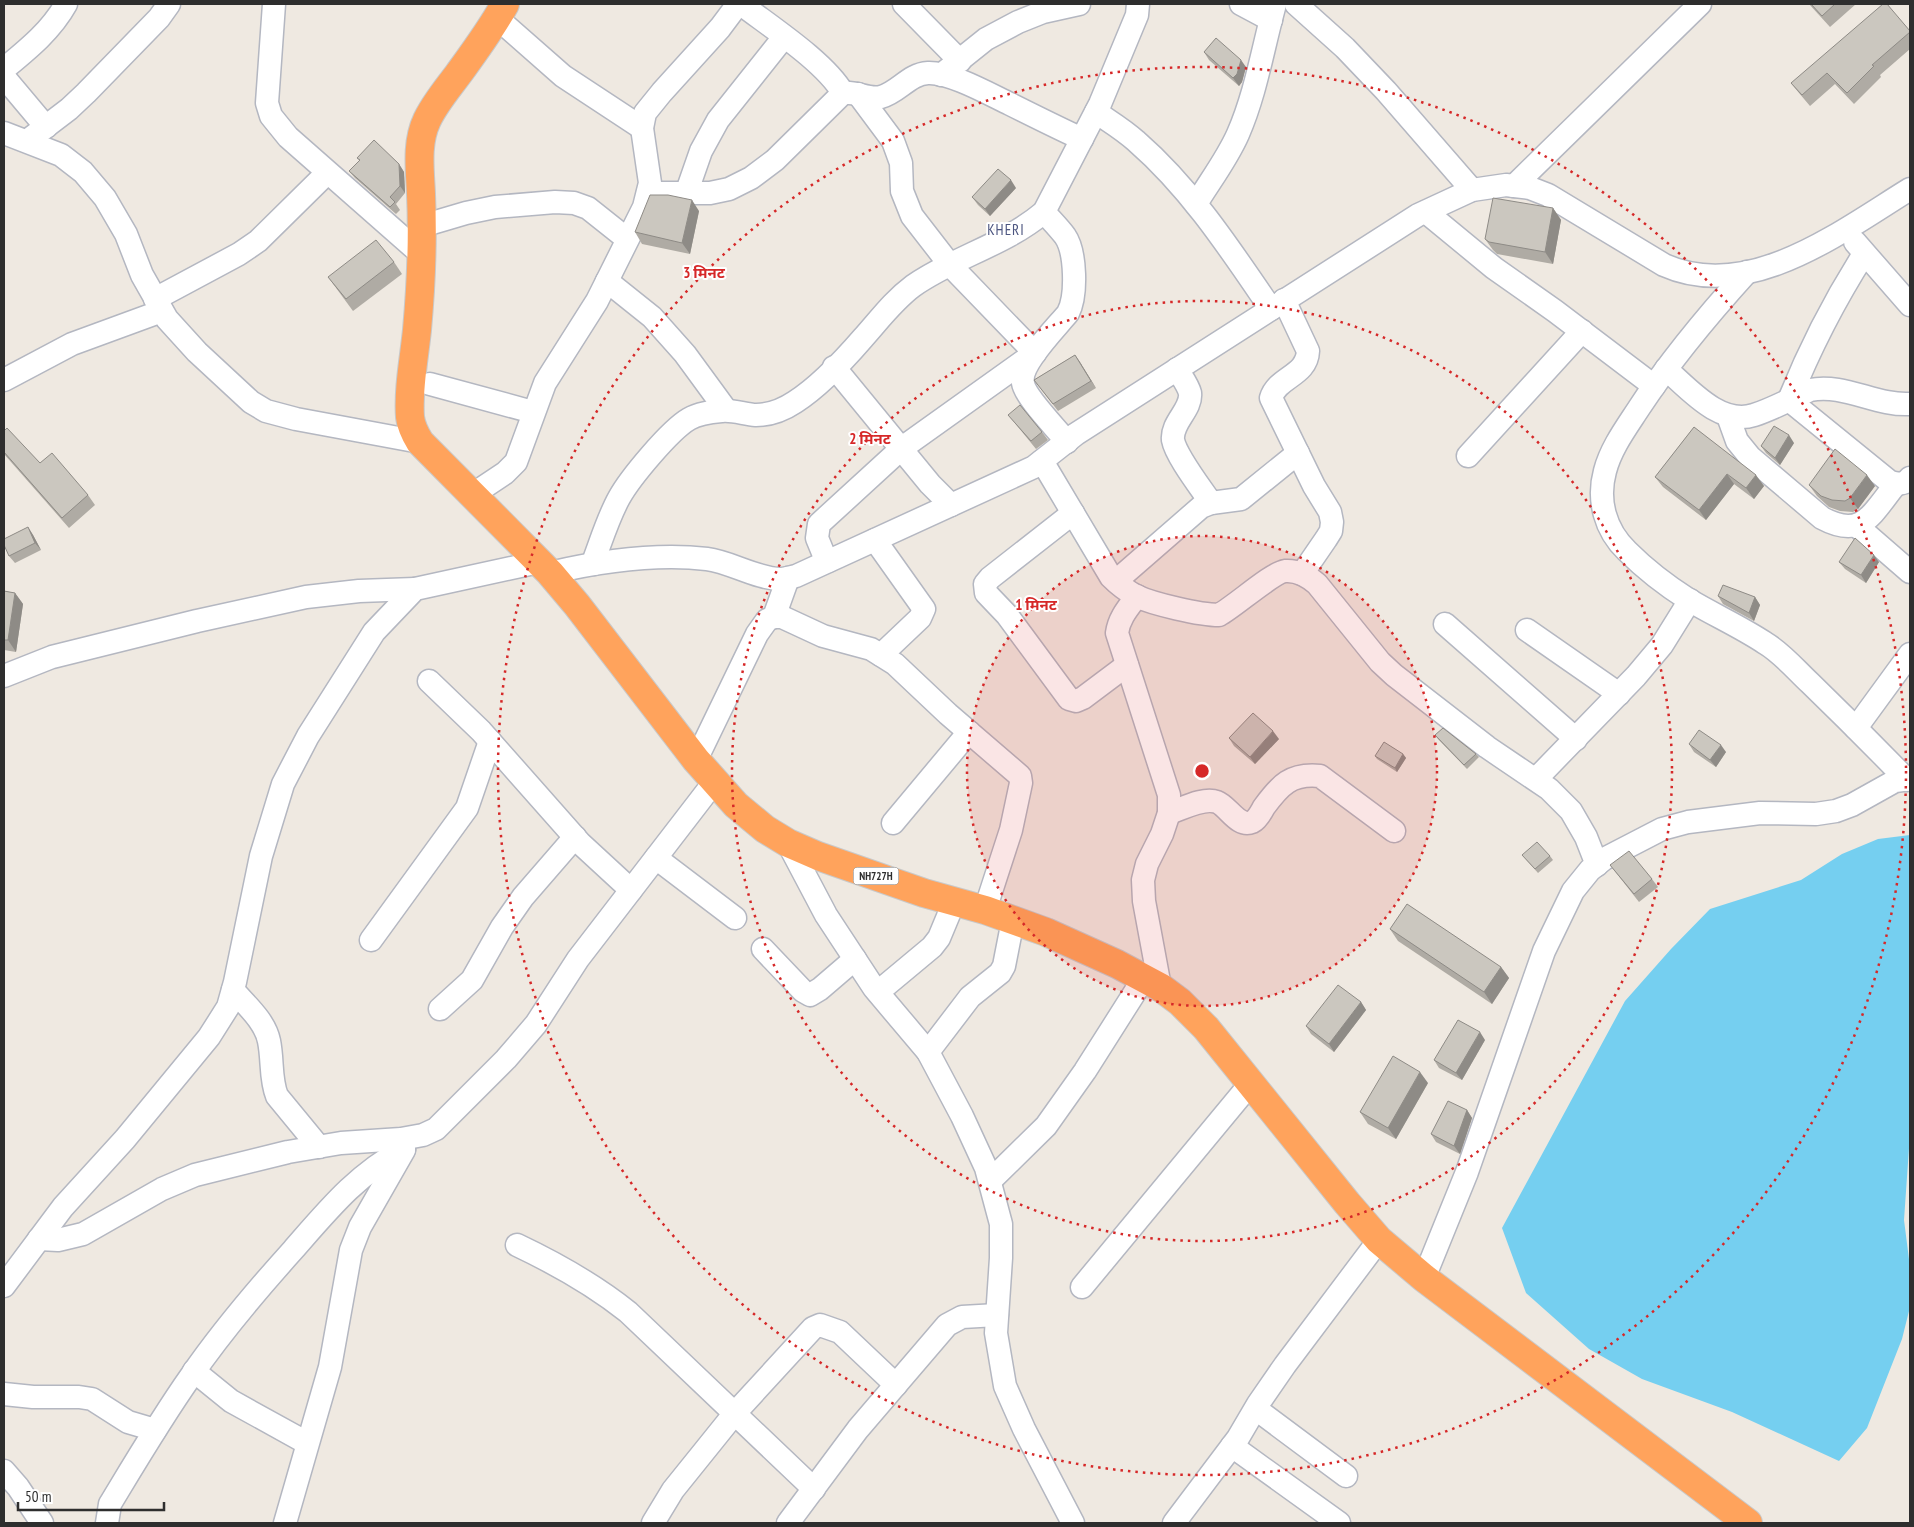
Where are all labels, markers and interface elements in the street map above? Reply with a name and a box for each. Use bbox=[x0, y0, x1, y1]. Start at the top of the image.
district label: KHERI bbox=[987, 220, 1025, 239]
text: 3 मिनट bbox=[683, 263, 726, 282]
text: 2 मिनट bbox=[849, 429, 892, 448]
text: 1 मिनट bbox=[1015, 595, 1058, 614]
centre of rings bbox=[1193, 762, 1211, 780]
road number: NH727H bbox=[854, 868, 898, 884]
scale bar bbox=[18, 1480, 164, 1512]
text: 50 m bbox=[25, 1487, 51, 1506]

